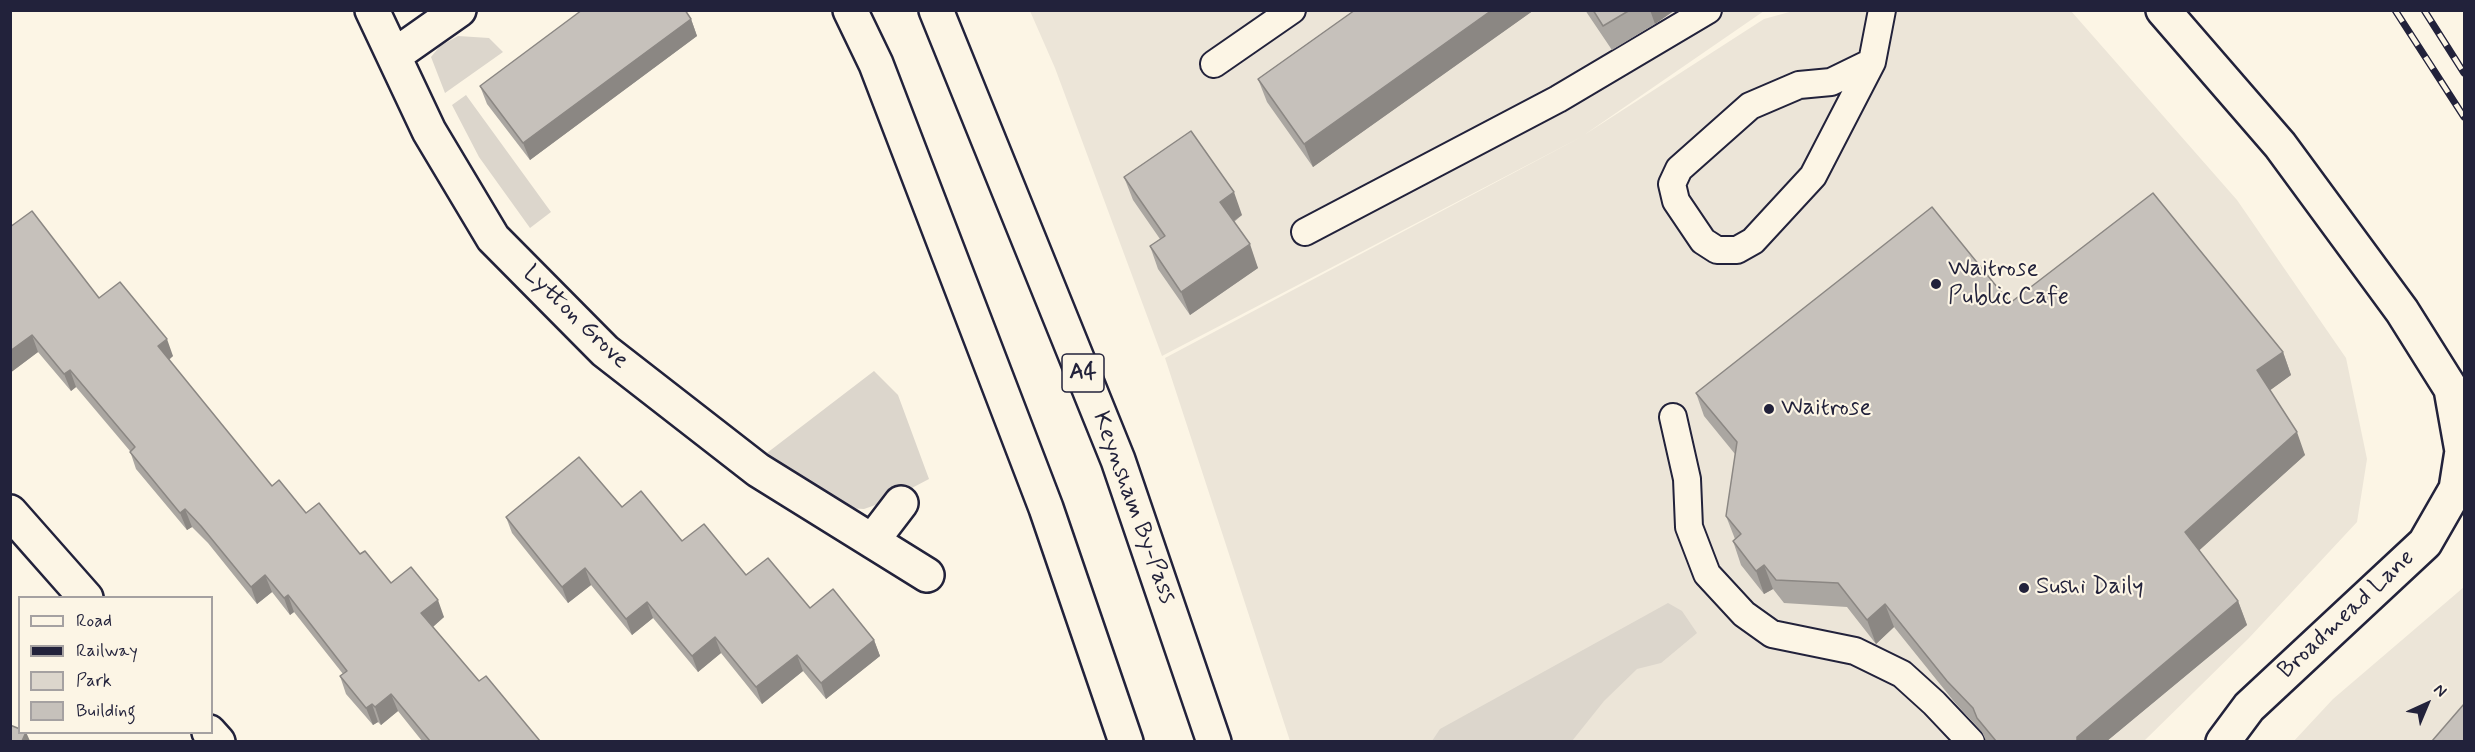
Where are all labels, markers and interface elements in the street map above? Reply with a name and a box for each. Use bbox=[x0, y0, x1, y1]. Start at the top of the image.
place label: Waitrose Public Cafe bbox=[1948, 256, 2069, 312]
street label: Lytton Grove bbox=[516, 260, 634, 376]
marker: Waitrose Public Cafe bbox=[1929, 277, 1943, 291]
road number: A4 bbox=[1062, 354, 1104, 392]
place label: Waitrose bbox=[1781, 395, 1871, 423]
marker: Waitrose bbox=[1762, 402, 1776, 416]
street label: Keynsham By-Pass bbox=[1085, 408, 1181, 608]
street label: Broadmead Lane bbox=[2273, 544, 2421, 686]
place label: Sushi Daily bbox=[2036, 574, 2143, 602]
marker: Sushi Daily bbox=[2017, 581, 2031, 595]
legend bbox=[18, 596, 213, 734]
text: Road bbox=[76, 609, 112, 633]
text: Railway bbox=[76, 639, 138, 663]
text: Park bbox=[76, 669, 112, 693]
north arrow bbox=[2397, 674, 2457, 734]
text: N bbox=[2429, 679, 2451, 702]
text: Building bbox=[76, 699, 136, 723]

